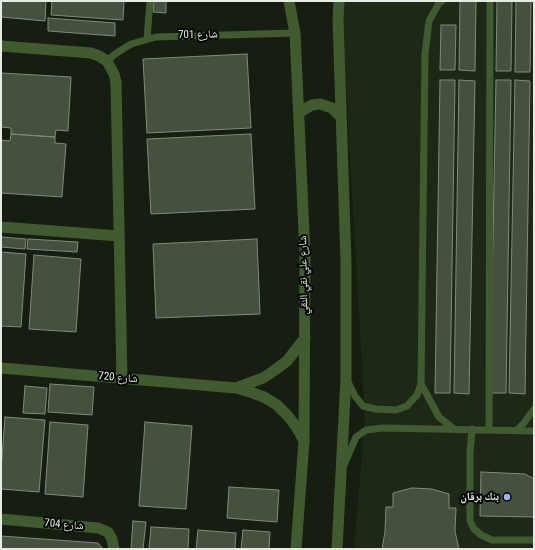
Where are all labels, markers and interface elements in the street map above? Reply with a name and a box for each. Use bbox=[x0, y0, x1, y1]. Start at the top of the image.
street label: شارع 701 bbox=[178, 28, 218, 42]
street label: شارع علي نقي النقي bbox=[297, 235, 311, 315]
street label: شارع 720 bbox=[98, 370, 138, 386]
place label: بنك برقان bbox=[460, 490, 499, 504]
marker: بنك برقان bbox=[502, 492, 512, 502]
street label: شارع 704 bbox=[44, 517, 84, 533]

